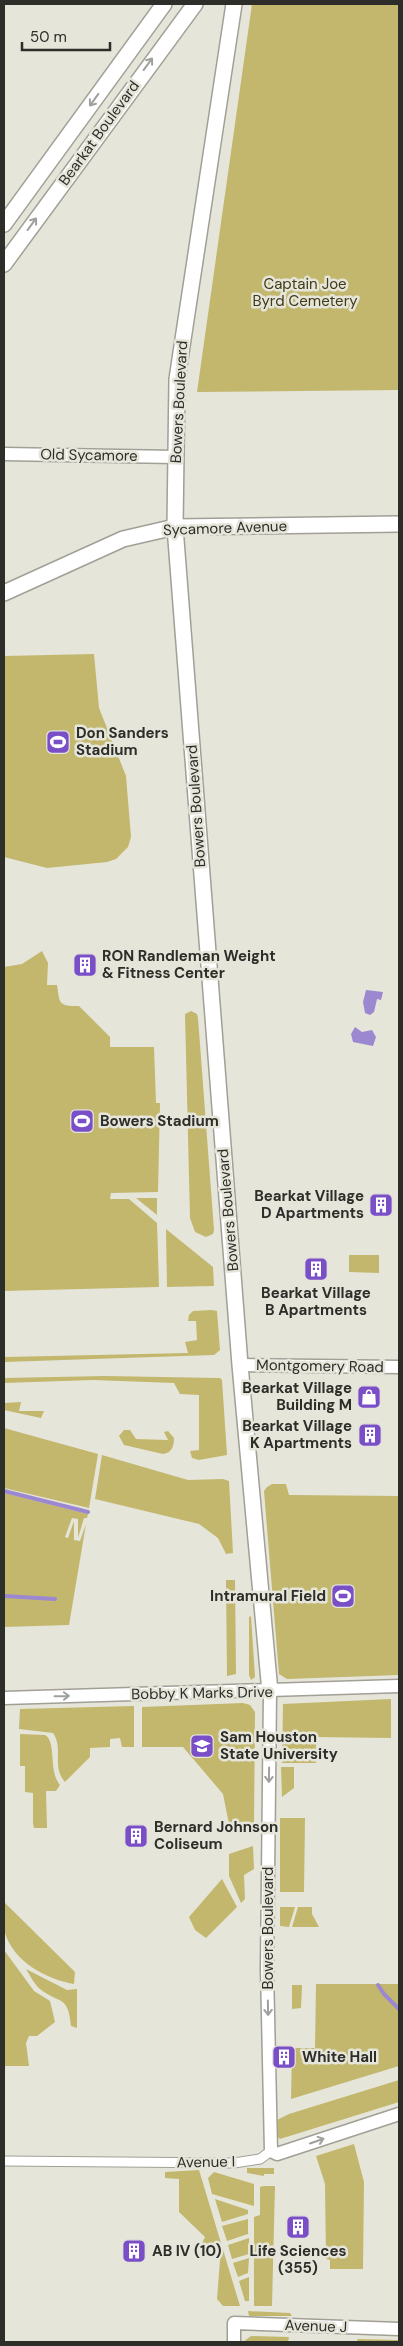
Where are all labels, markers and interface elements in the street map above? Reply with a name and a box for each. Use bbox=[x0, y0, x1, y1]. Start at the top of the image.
scale bar bbox=[22, 20, 110, 52]
text: 50 m bbox=[30, 27, 67, 47]
one-way arrow bbox=[143, 58, 154, 72]
street label: Bearkat Boulevard bbox=[54, 77, 144, 189]
one-way arrow bbox=[89, 93, 100, 106]
one-way arrow bbox=[27, 218, 38, 231]
park label: Captain Joe Byrd Cemetery bbox=[252, 274, 358, 311]
street label: Bowers Boulevard bbox=[166, 340, 192, 464]
street label: Old Sycamore bbox=[40, 444, 138, 466]
street label: Sycamore Avenue bbox=[163, 516, 287, 540]
place label: Don Sanders Stadium bbox=[76, 723, 169, 760]
sports icon: Don Sanders Stadium bbox=[45, 729, 71, 755]
street label: Bowers Boulevard bbox=[182, 744, 210, 868]
place label: RON Randleman Weight & Fitness Center bbox=[102, 946, 276, 983]
building icon: RON Randleman Weight & Fitness Center bbox=[72, 952, 98, 978]
sports icon: Bowers Stadium bbox=[69, 1108, 95, 1134]
place label: Bowers Stadium bbox=[100, 1111, 219, 1131]
street label: Bowers Boulevard bbox=[213, 1148, 243, 1272]
place label: Bearkat Village D Apartments bbox=[254, 1186, 364, 1223]
building icon: Bearkat Village D Apartments bbox=[368, 1192, 394, 1218]
building icon: Bearkat Village B Apartments bbox=[303, 1256, 329, 1282]
place label: Bearkat Village B Apartments bbox=[261, 1283, 371, 1320]
street label: Montgomery Road bbox=[256, 1355, 384, 1377]
place label: Bearkat Village Building M bbox=[242, 1378, 352, 1415]
shop icon: Bearkat Village Building M bbox=[356, 1384, 382, 1410]
place label: Bearkat Village K Apartments bbox=[242, 1416, 352, 1453]
building icon: Bearkat Village K Apartments bbox=[357, 1422, 383, 1448]
sports icon: Intramural Field bbox=[330, 1583, 356, 1609]
place label: Intramural Field bbox=[210, 1586, 326, 1606]
street label: Bobby K Marks Drive bbox=[131, 1682, 273, 1704]
one-way arrow bbox=[54, 1692, 70, 1701]
place label: Sam Houston State University bbox=[220, 1727, 338, 1764]
school or university icon: Sam Houston State University bbox=[189, 1733, 215, 1759]
one-way arrow bbox=[264, 1766, 274, 1783]
place label: Bernard Johnson Coliseum bbox=[154, 1817, 278, 1854]
building icon: Bernard Johnson Coliseum bbox=[123, 1823, 149, 1849]
street label: Bowers Boulevard bbox=[258, 1867, 278, 1989]
one-way arrow bbox=[263, 1999, 273, 2015]
building icon: White Hall bbox=[271, 2044, 297, 2070]
place label: White Hall bbox=[302, 2047, 377, 2067]
one-way arrow bbox=[309, 2135, 325, 2145]
street label: Avenue I bbox=[177, 2151, 235, 2173]
building icon: Life Sciences (355) bbox=[285, 2214, 311, 2240]
building icon: AB IV (10) bbox=[121, 2238, 147, 2264]
place label: AB IV (10) bbox=[152, 2241, 222, 2261]
place label: Life Sciences (355) bbox=[250, 2241, 347, 2278]
street label: Avenue J bbox=[284, 2315, 348, 2337]

